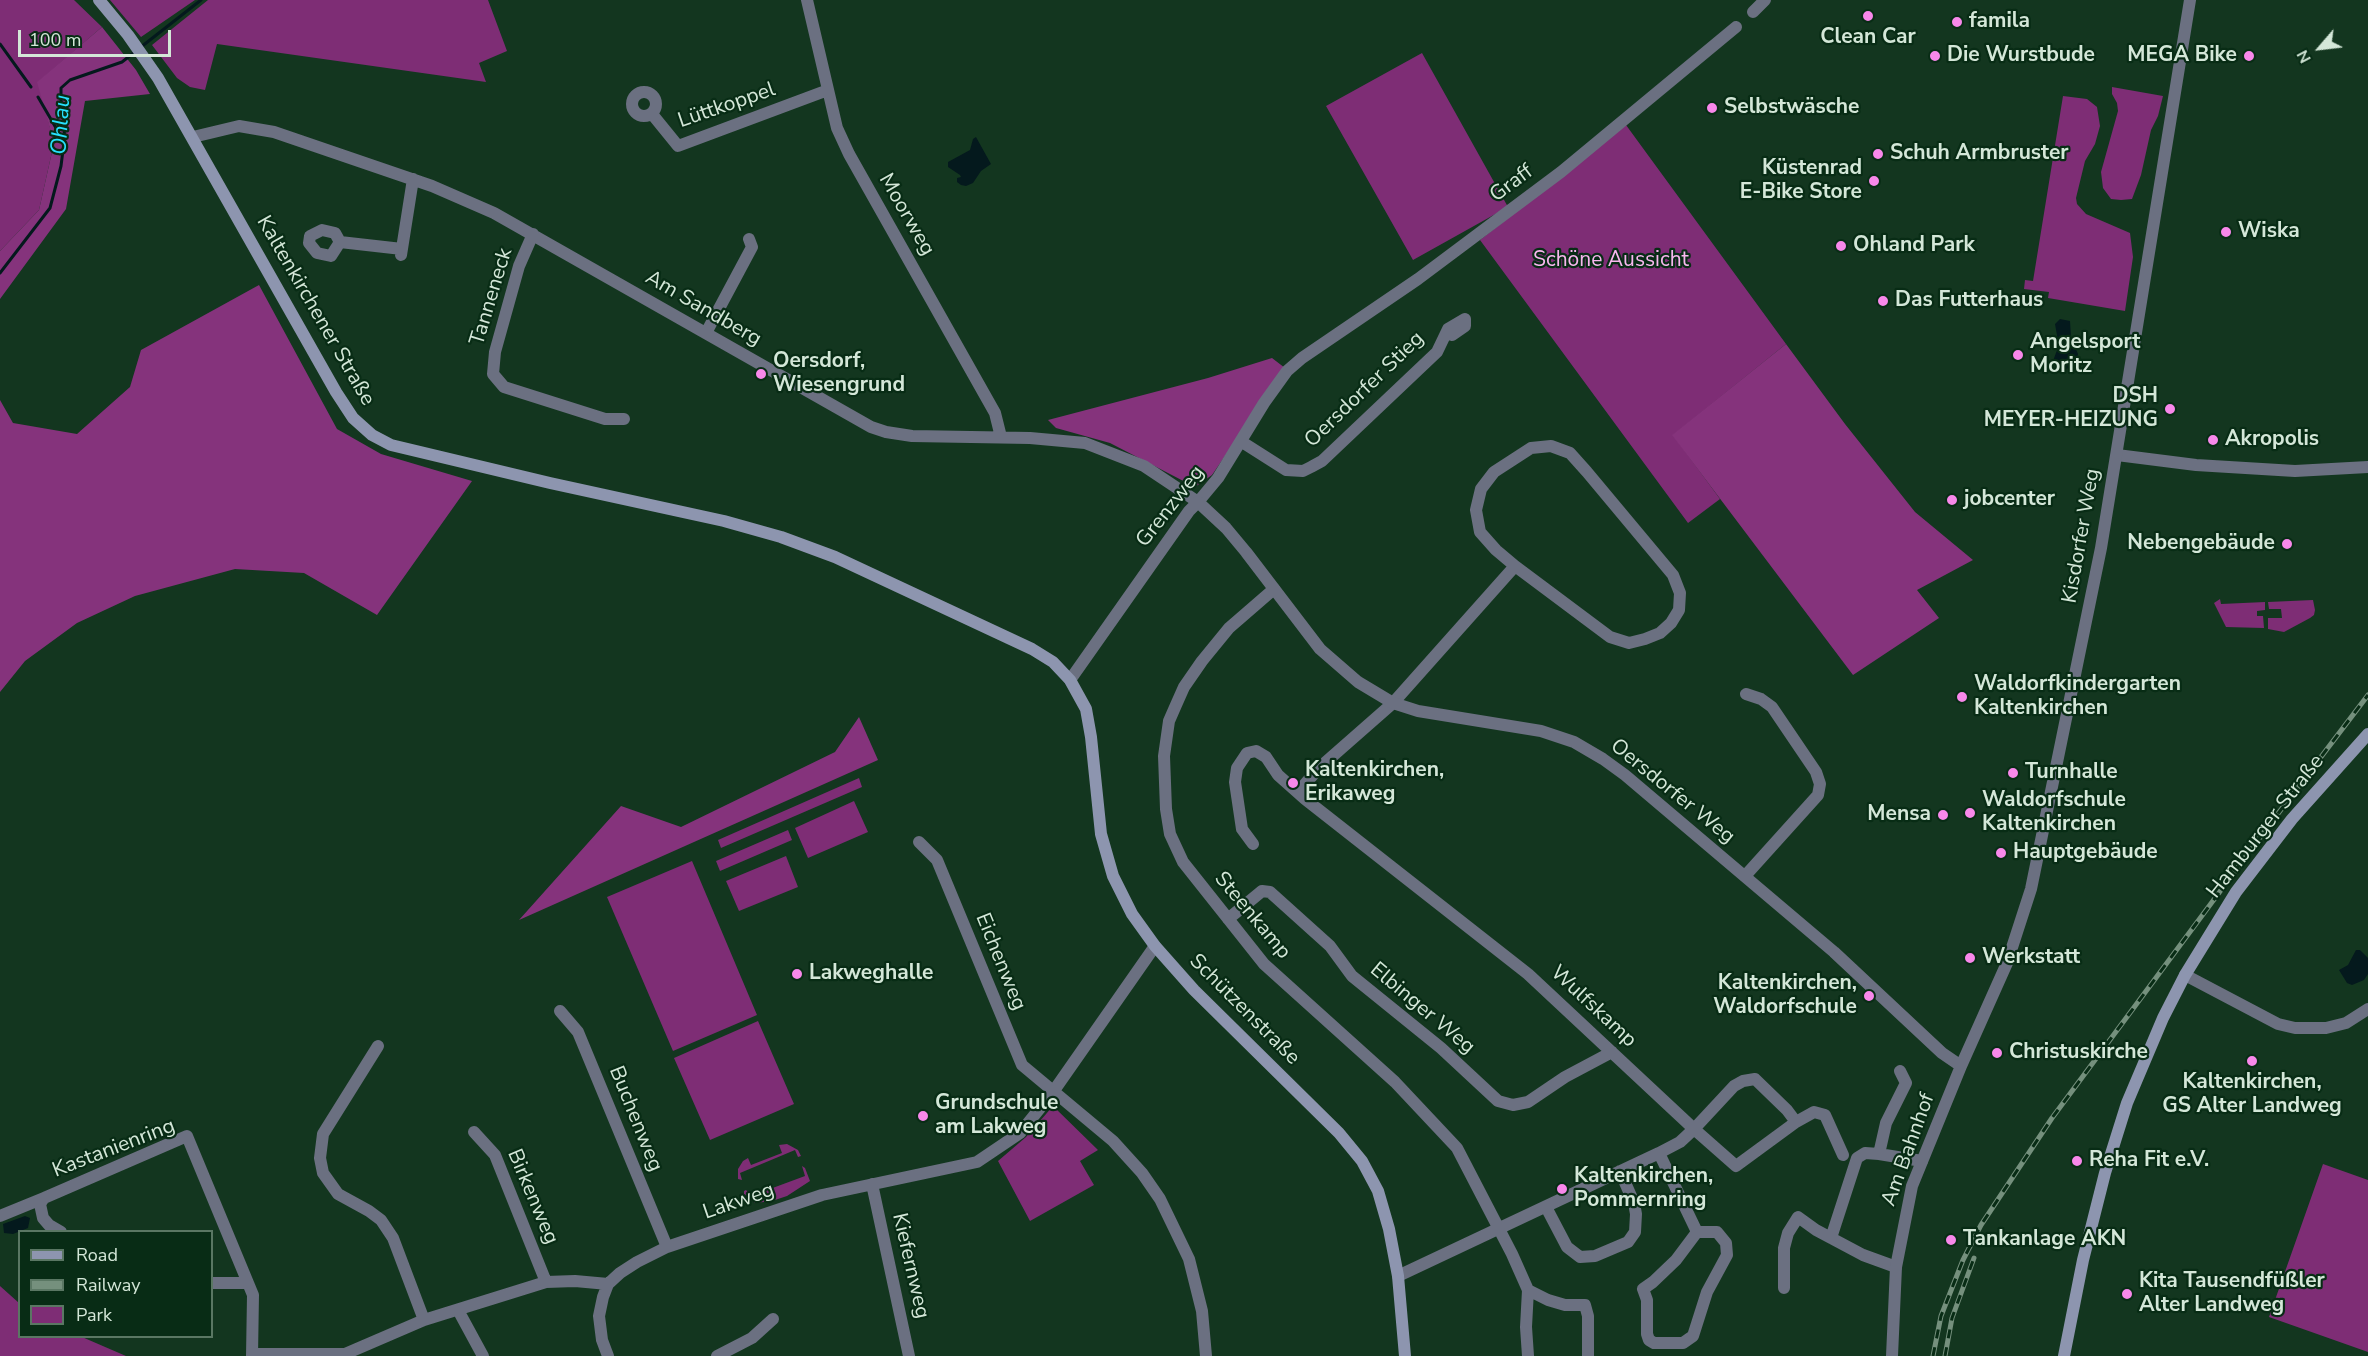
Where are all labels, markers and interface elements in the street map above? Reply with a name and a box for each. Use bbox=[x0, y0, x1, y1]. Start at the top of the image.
marker: Clean Car bbox=[1861, 9, 1875, 23]
place label: famila bbox=[1969, 9, 2030, 35]
marker: famila bbox=[1950, 15, 1964, 29]
scale bar bbox=[21, 18, 174, 56]
north arrow bbox=[2290, 18, 2350, 78]
place label: Clean Car bbox=[1820, 25, 1916, 51]
text: 100 m bbox=[29, 28, 81, 52]
place label: Die Wurstbude bbox=[1947, 43, 2095, 69]
place label: MEGA Bike bbox=[2127, 43, 2237, 69]
text: N bbox=[2292, 46, 2317, 67]
marker: Die Wurstbude bbox=[1928, 49, 1942, 63]
marker: MEGA Bike bbox=[2242, 49, 2256, 63]
street label: Lüttkoppel bbox=[675, 78, 779, 134]
water label: Ohlau bbox=[47, 94, 77, 156]
place label: Selbstwäsche bbox=[1724, 95, 1859, 121]
marker: Selbstwäsche bbox=[1705, 101, 1719, 115]
place label: Schuh Armbruster bbox=[1890, 141, 2069, 167]
marker: Schuh Armbruster bbox=[1871, 147, 1885, 161]
place label: Küstenrad E-Bike Store bbox=[1740, 156, 1862, 206]
street label: Graff bbox=[1485, 160, 1539, 208]
street label: Moorweg bbox=[872, 170, 940, 260]
marker: Küstenrad E-Bike Store bbox=[1867, 174, 1881, 188]
street label: Kaltenkirchener Straße bbox=[250, 212, 380, 410]
place label: Wiska bbox=[2238, 219, 2300, 245]
marker: Wiska bbox=[2219, 225, 2233, 239]
place label: Ohland Park bbox=[1853, 233, 1975, 259]
marker: Ohland Park bbox=[1834, 239, 1848, 253]
street label: Tanneneck bbox=[465, 245, 519, 349]
park label: Schöne Aussicht bbox=[1533, 248, 1689, 274]
street label: Am Sandberg bbox=[640, 266, 766, 352]
place label: Das Futterhaus bbox=[1895, 288, 2043, 314]
marker: Das Futterhaus bbox=[1876, 294, 1890, 308]
street label: Oersdorfer Stieg bbox=[1300, 327, 1430, 453]
place label: Angelsport Moritz bbox=[2030, 330, 2140, 380]
marker: Angelsport Moritz bbox=[2011, 348, 2025, 362]
place label: Oersdorf, Wiesengrund bbox=[773, 349, 905, 399]
marker: Oersdorf, Wiesengrund bbox=[754, 367, 768, 381]
place label: DSH MEYER-HEIZUNG bbox=[1984, 384, 2158, 434]
marker: DSH MEYER-HEIZUNG bbox=[2163, 402, 2177, 416]
place label: Akropolis bbox=[2225, 427, 2319, 453]
marker: Akropolis bbox=[2206, 433, 2220, 447]
street label: Grenzweg bbox=[1131, 461, 1211, 553]
street label: Kisdorfer Weg bbox=[2058, 467, 2106, 605]
place label: jobcenter bbox=[1964, 487, 2055, 513]
marker: jobcenter bbox=[1945, 493, 1959, 507]
place label: Nebengebäude bbox=[2127, 531, 2275, 557]
marker: Nebengebäude bbox=[2280, 537, 2294, 551]
place label: Waldorfkindergarten Kaltenkirchen bbox=[1974, 672, 2181, 722]
marker: Waldorfkindergarten Kaltenkirchen bbox=[1955, 690, 1969, 704]
street label: Oersdorfer Weg bbox=[1605, 734, 1739, 850]
street label: Hamburger Straße bbox=[2202, 750, 2330, 904]
place label: Kaltenkirchen, Erikaweg bbox=[1305, 758, 1444, 808]
place label: Turnhalle bbox=[2025, 760, 2118, 786]
marker: Turnhalle bbox=[2006, 766, 2020, 780]
marker: Kaltenkirchen, Erikaweg bbox=[1286, 776, 1300, 790]
place label: Waldorfschule Kaltenkirchen bbox=[1982, 788, 2126, 838]
place label: Mensa bbox=[1867, 802, 1931, 828]
marker: Waldorfschule Kaltenkirchen bbox=[1963, 806, 1977, 820]
marker: Mensa bbox=[1936, 808, 1950, 822]
place label: Hauptgebäude bbox=[2013, 840, 2158, 866]
marker: Hauptgebäude bbox=[1994, 846, 2008, 860]
street label: Steenkamp bbox=[1208, 867, 1296, 965]
street label: Eichenweg bbox=[969, 910, 1031, 1014]
place label: Werkstatt bbox=[1982, 945, 2080, 971]
street label: Schützenstraße bbox=[1183, 949, 1305, 1071]
marker: Werkstatt bbox=[1963, 951, 1977, 965]
street label: Elbinger Weg bbox=[1364, 958, 1480, 1060]
place label: Lakweghalle bbox=[809, 961, 933, 987]
street label: Wulfskamp bbox=[1545, 961, 1641, 1053]
marker: Lakweghalle bbox=[790, 967, 804, 981]
place label: Kaltenkirchen, Waldorfschule bbox=[1713, 971, 1857, 1021]
marker: Kaltenkirchen, Waldorfschule bbox=[1862, 989, 1876, 1003]
place label: Christuskirche bbox=[2009, 1040, 2148, 1066]
marker: Christuskirche bbox=[1990, 1046, 2004, 1060]
marker: Kaltenkirchen, GS Alter Landweg bbox=[2245, 1054, 2259, 1068]
street label: Buchenweg bbox=[602, 1063, 668, 1175]
place label: Kaltenkirchen, GS Alter Landweg bbox=[2162, 1070, 2342, 1120]
street label: Am Bahnhof bbox=[1877, 1090, 1941, 1210]
place label: Grundschule am Lakweg bbox=[935, 1091, 1058, 1141]
marker: Grundschule am Lakweg bbox=[916, 1109, 930, 1123]
street label: Kastanienring bbox=[49, 1114, 179, 1184]
street label: Birkenweg bbox=[501, 1146, 563, 1248]
place label: Reha Fit e.V. bbox=[2089, 1148, 2209, 1174]
marker: Reha Fit e.V. bbox=[2070, 1154, 2084, 1168]
place label: Kaltenkirchen, Pommernring bbox=[1574, 1164, 1713, 1214]
street label: Lakweg bbox=[700, 1178, 778, 1226]
marker: Kaltenkirchen, Pommernring bbox=[1555, 1182, 1569, 1196]
street label: Kiefernweg bbox=[886, 1211, 934, 1321]
place label: Tankanlage AKN bbox=[1963, 1227, 2126, 1253]
legend bbox=[18, 1230, 213, 1338]
marker: Tankanlage AKN bbox=[1944, 1233, 1958, 1247]
text: Road bbox=[76, 1243, 118, 1267]
place label: Kita Tausendfüßler Alter Landweg bbox=[2139, 1269, 2325, 1319]
text: Railway bbox=[76, 1273, 141, 1297]
marker: Kita Tausendfüßler Alter Landweg bbox=[2120, 1287, 2134, 1301]
text: Park bbox=[76, 1303, 112, 1327]

